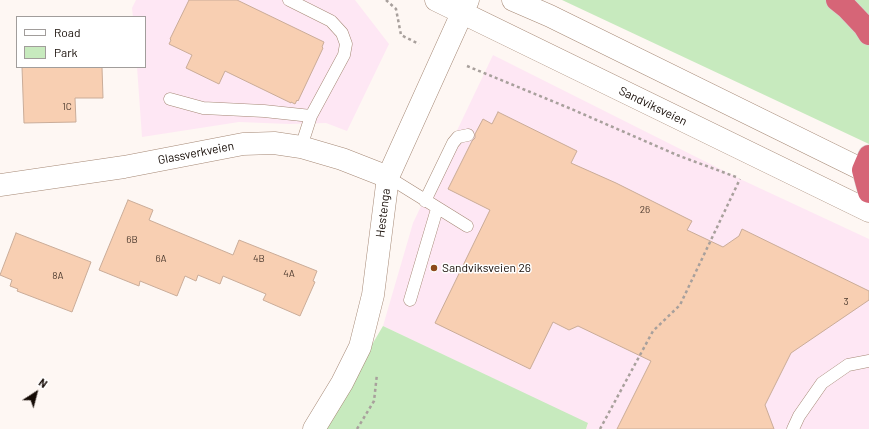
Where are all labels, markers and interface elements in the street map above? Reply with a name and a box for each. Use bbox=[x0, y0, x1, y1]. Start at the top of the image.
legend bbox=[16, 16, 146, 68]
text: Road bbox=[54, 25, 81, 39]
text: Park bbox=[54, 45, 78, 59]
street label: Sandviksveien bbox=[617, 83, 689, 129]
house number: 1C bbox=[62, 101, 72, 113]
street label: Glassverkveien bbox=[157, 139, 235, 167]
street label: Hestenga bbox=[373, 188, 393, 238]
house number: 26 bbox=[640, 204, 650, 216]
house number: 6B bbox=[126, 234, 138, 246]
house number: 6A bbox=[155, 253, 167, 265]
house number: 4B bbox=[253, 253, 265, 265]
place label: Sandviksveien 26 bbox=[442, 261, 531, 275]
marker: Sandviksveien 26 bbox=[429, 263, 439, 273]
house number: 4A bbox=[283, 268, 295, 280]
house number: 8A bbox=[52, 270, 64, 282]
house number: 3 bbox=[843, 296, 849, 308]
north arrow bbox=[16, 373, 56, 413]
text: N bbox=[37, 375, 50, 390]

